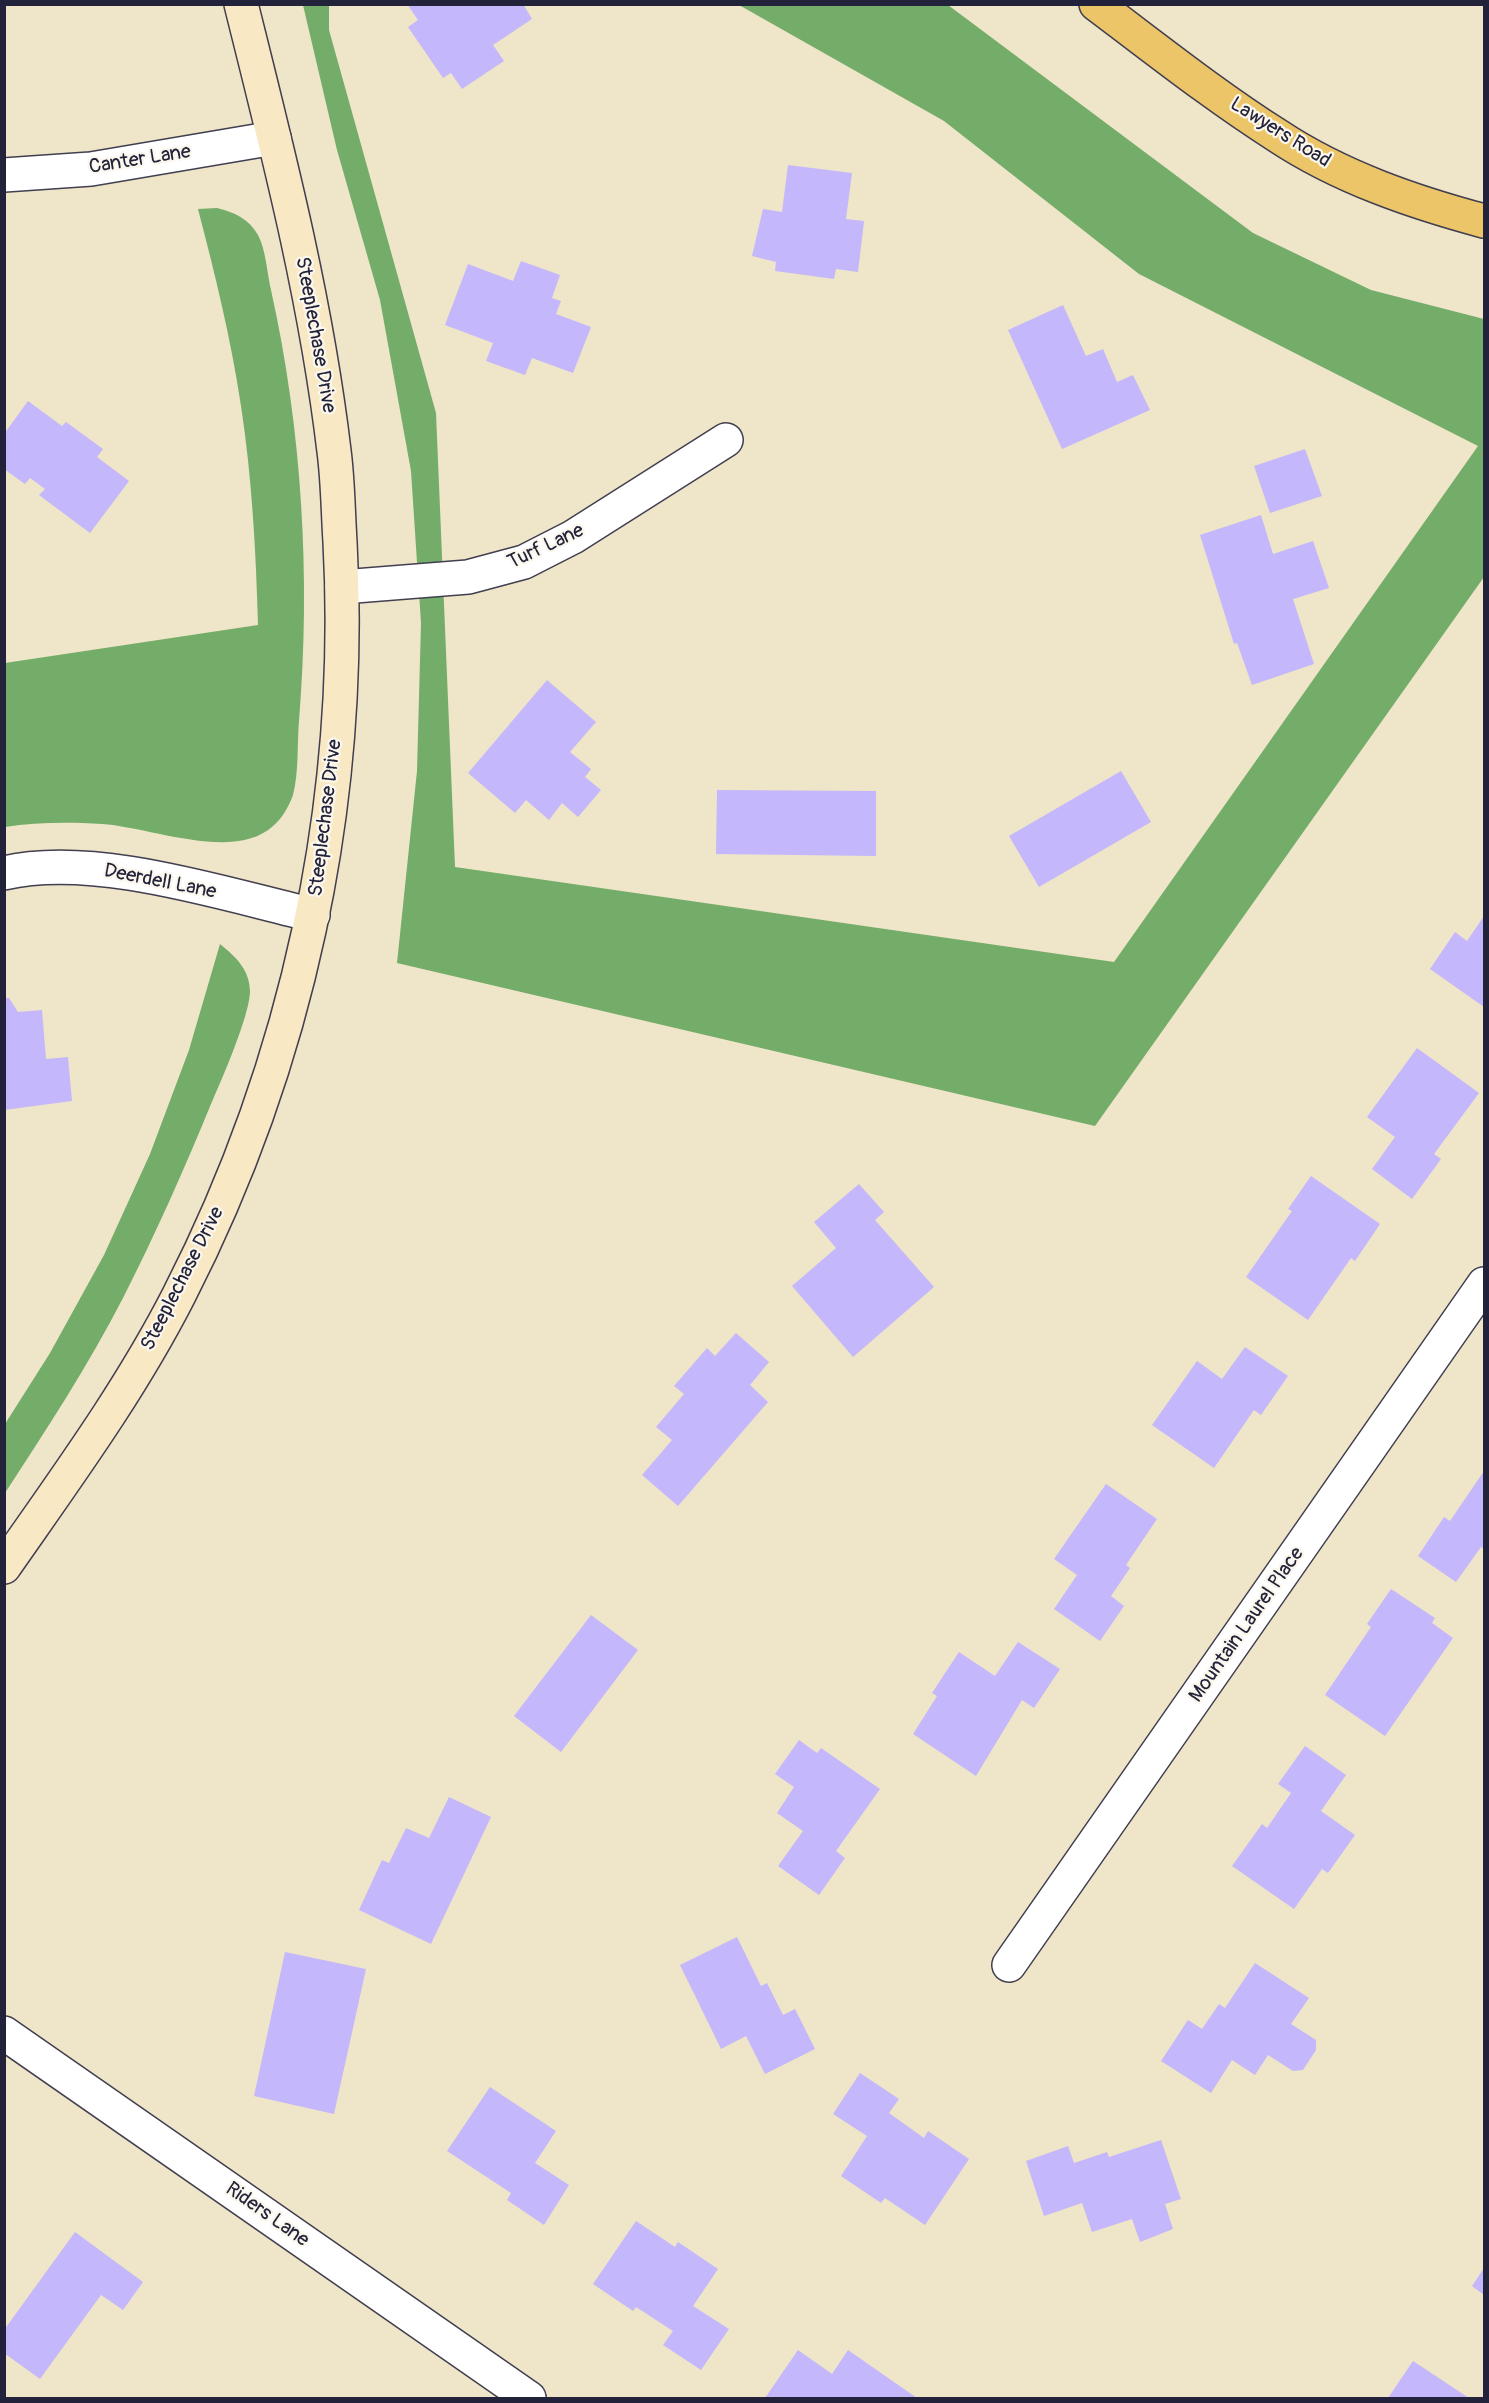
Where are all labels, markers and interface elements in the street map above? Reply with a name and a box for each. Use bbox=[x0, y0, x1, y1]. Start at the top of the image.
street label: Lawyers Road bbox=[1225, 93, 1335, 173]
street label: Canter Lane bbox=[87, 140, 193, 180]
street label: Steeplechase Drive bbox=[289, 255, 341, 415]
street label: Turf Lane bbox=[504, 519, 588, 575]
street label: Steeplechase Drive bbox=[304, 738, 348, 898]
street label: Deerdell Lane bbox=[102, 859, 218, 905]
street label: Steeplechase Drive bbox=[136, 1203, 230, 1355]
street label: Mountain Laurel Place bbox=[1184, 1543, 1310, 1707]
street label: Riders Lane bbox=[221, 2177, 313, 2253]

